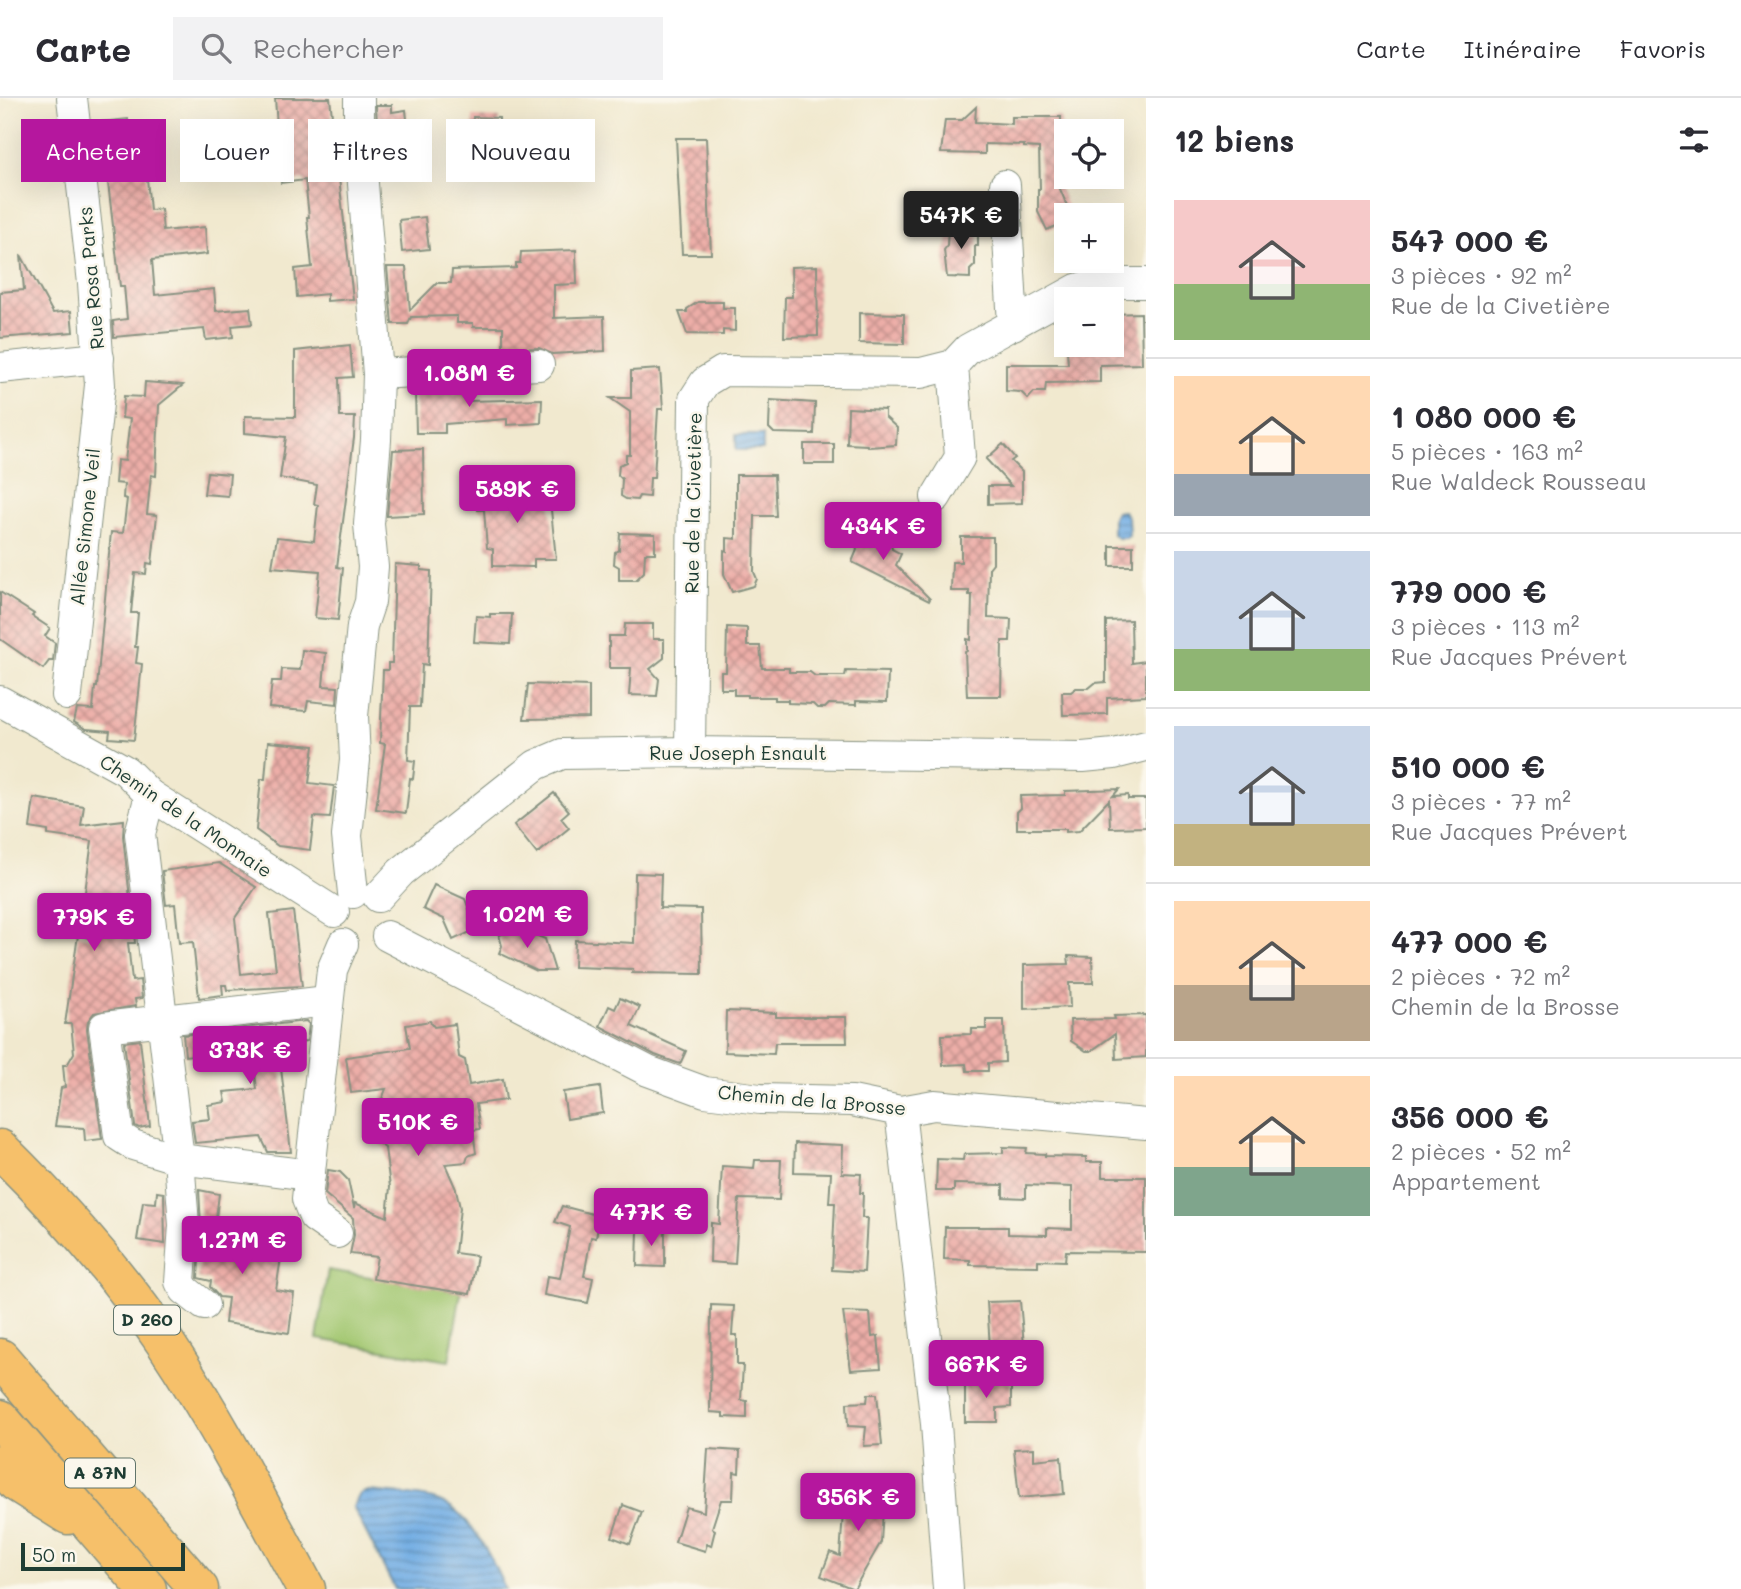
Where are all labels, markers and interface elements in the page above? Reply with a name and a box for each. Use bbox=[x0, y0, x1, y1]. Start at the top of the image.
search box bbox=[173, 17, 663, 80]
text: Carte bbox=[35, 27, 131, 70]
icon: search bbox=[197, 29, 235, 67]
text: Rechercher bbox=[253, 31, 404, 65]
text: Carte bbox=[1356, 33, 1426, 64]
text: Itinéraire bbox=[1464, 33, 1582, 64]
text: Favoris bbox=[1620, 33, 1706, 64]
chip: Acheter bbox=[21, 119, 166, 182]
chip: Louer bbox=[180, 119, 294, 182]
chip: Filtres bbox=[308, 119, 432, 182]
chip: Nouveau bbox=[446, 119, 595, 182]
map controls bbox=[1054, 119, 1124, 357]
button: locate bbox=[1054, 119, 1124, 189]
text: 12 biens bbox=[1174, 120, 1294, 160]
icon: filters bbox=[1675, 121, 1713, 159]
pin: 547K € bbox=[904, 192, 1018, 251]
text: 547K € bbox=[920, 199, 1002, 229]
button: + bbox=[1054, 203, 1124, 273]
street label: Rue Rosa Parks bbox=[72, 206, 109, 351]
text: 547 000 € bbox=[1391, 220, 1548, 260]
icon: home bbox=[1230, 228, 1314, 312]
text: 3 pièces · 92 m² bbox=[1391, 260, 1572, 290]
button: − bbox=[1054, 287, 1124, 357]
text: Rue de la Civetière bbox=[1391, 290, 1611, 320]
pin: 1.08M € bbox=[404, 350, 534, 409]
text: 1.08M € bbox=[423, 357, 515, 387]
text: 1 080 000 € bbox=[1391, 396, 1576, 436]
icon: home bbox=[1230, 404, 1314, 488]
street label: Rue de la Civetière bbox=[678, 412, 707, 594]
text: 5 pièces · 163 m² bbox=[1391, 436, 1583, 466]
street label: Allée Simone Veil bbox=[64, 447, 105, 607]
pin: 589K € bbox=[460, 466, 574, 525]
text: Rue Waldeck Rousseau bbox=[1391, 466, 1647, 496]
text: 589K € bbox=[475, 473, 559, 503]
pin: 434K € bbox=[826, 503, 940, 562]
text: 434K € bbox=[840, 510, 926, 540]
text: 779 000 € bbox=[1391, 571, 1546, 611]
icon: home bbox=[1230, 579, 1314, 663]
text: 3 pièces · 113 m² bbox=[1391, 611, 1579, 641]
text: Rue Jacques Prévert bbox=[1391, 641, 1628, 671]
street label: Rue Joseph Esnault bbox=[649, 740, 827, 765]
text: 510 000 € bbox=[1391, 746, 1545, 786]
street label: Chemin de la Monnaie bbox=[95, 748, 277, 883]
icon: home bbox=[1230, 754, 1314, 838]
text: 3 pièces · 77 m² bbox=[1391, 786, 1571, 816]
text: Rue Jacques Prévert bbox=[1391, 816, 1628, 846]
pin: 1.02M € bbox=[462, 890, 592, 950]
pin: 779K € bbox=[37, 894, 151, 953]
text: 1.02M € bbox=[482, 898, 572, 928]
text: 779K € bbox=[53, 901, 135, 931]
text: 477 000 € bbox=[1391, 921, 1547, 961]
icon: home bbox=[1230, 929, 1314, 1013]
text: 2 pièces · 72 m² bbox=[1391, 961, 1570, 991]
text: Chemin de la Brosse bbox=[1391, 991, 1620, 1021]
pin: 373K € bbox=[193, 1026, 307, 1086]
text: 373K € bbox=[209, 1034, 291, 1064]
street label: Chemin de la Brosse bbox=[717, 1079, 907, 1120]
text: 356 000 € bbox=[1391, 1096, 1548, 1136]
pin: 510K € bbox=[361, 1098, 475, 1158]
icon: home bbox=[1230, 1104, 1314, 1188]
text: 510K € bbox=[378, 1106, 458, 1136]
text: 2 pièces · 52 m² bbox=[1391, 1136, 1571, 1166]
text: Appartement bbox=[1391, 1166, 1541, 1196]
pin: 477K € bbox=[594, 1188, 708, 1248]
text: 477K € bbox=[610, 1196, 692, 1226]
pin: 1.27M € bbox=[177, 1216, 307, 1276]
text: 1.27M € bbox=[198, 1224, 286, 1254]
road number: D 260 bbox=[114, 1306, 180, 1335]
pin: 667K € bbox=[929, 1340, 1043, 1400]
text: 667K € bbox=[945, 1348, 1027, 1378]
road number: A 87N bbox=[65, 1458, 135, 1488]
pin: 356K € bbox=[801, 1474, 915, 1533]
text: 356K € bbox=[816, 1481, 900, 1511]
scale bar bbox=[21, 1540, 186, 1572]
text: 50 m bbox=[32, 1542, 76, 1567]

